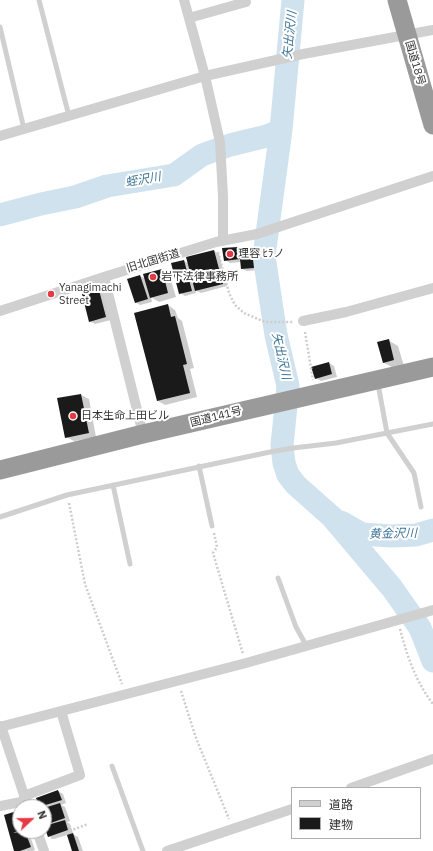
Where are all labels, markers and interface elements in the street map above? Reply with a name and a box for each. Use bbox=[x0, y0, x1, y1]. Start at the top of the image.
water label: 矢出沢川 bbox=[280, 10, 300, 60]
street label: 国道18号 bbox=[402, 39, 428, 87]
water label: 蛭沢川 bbox=[124, 170, 162, 190]
street label: 旧北国街道 bbox=[125, 247, 181, 275]
place label: 理容 ﾋﾗノ bbox=[238, 247, 285, 261]
marker: 理容 ﾋﾗノ bbox=[225, 249, 235, 259]
place label: 岩下法律事務所 bbox=[161, 270, 238, 284]
marker: 岩下法律事務所 bbox=[148, 272, 158, 282]
place label: Yanagimachi Street bbox=[59, 281, 122, 307]
marker: Yanagimachi Street bbox=[46, 289, 56, 299]
water label: 矢出沢川 bbox=[269, 331, 293, 381]
street label: 国道141号 bbox=[189, 404, 243, 430]
place label: 日本生命上田ビル bbox=[81, 409, 169, 423]
marker: 日本生命上田ビル bbox=[68, 411, 78, 421]
water label: 黄金沢川 bbox=[369, 526, 417, 542]
legend bbox=[291, 787, 421, 839]
text: 道路 bbox=[329, 797, 353, 812]
north arrow bbox=[12, 799, 52, 839]
text: N bbox=[34, 809, 50, 821]
text: 建物 bbox=[329, 817, 353, 832]

